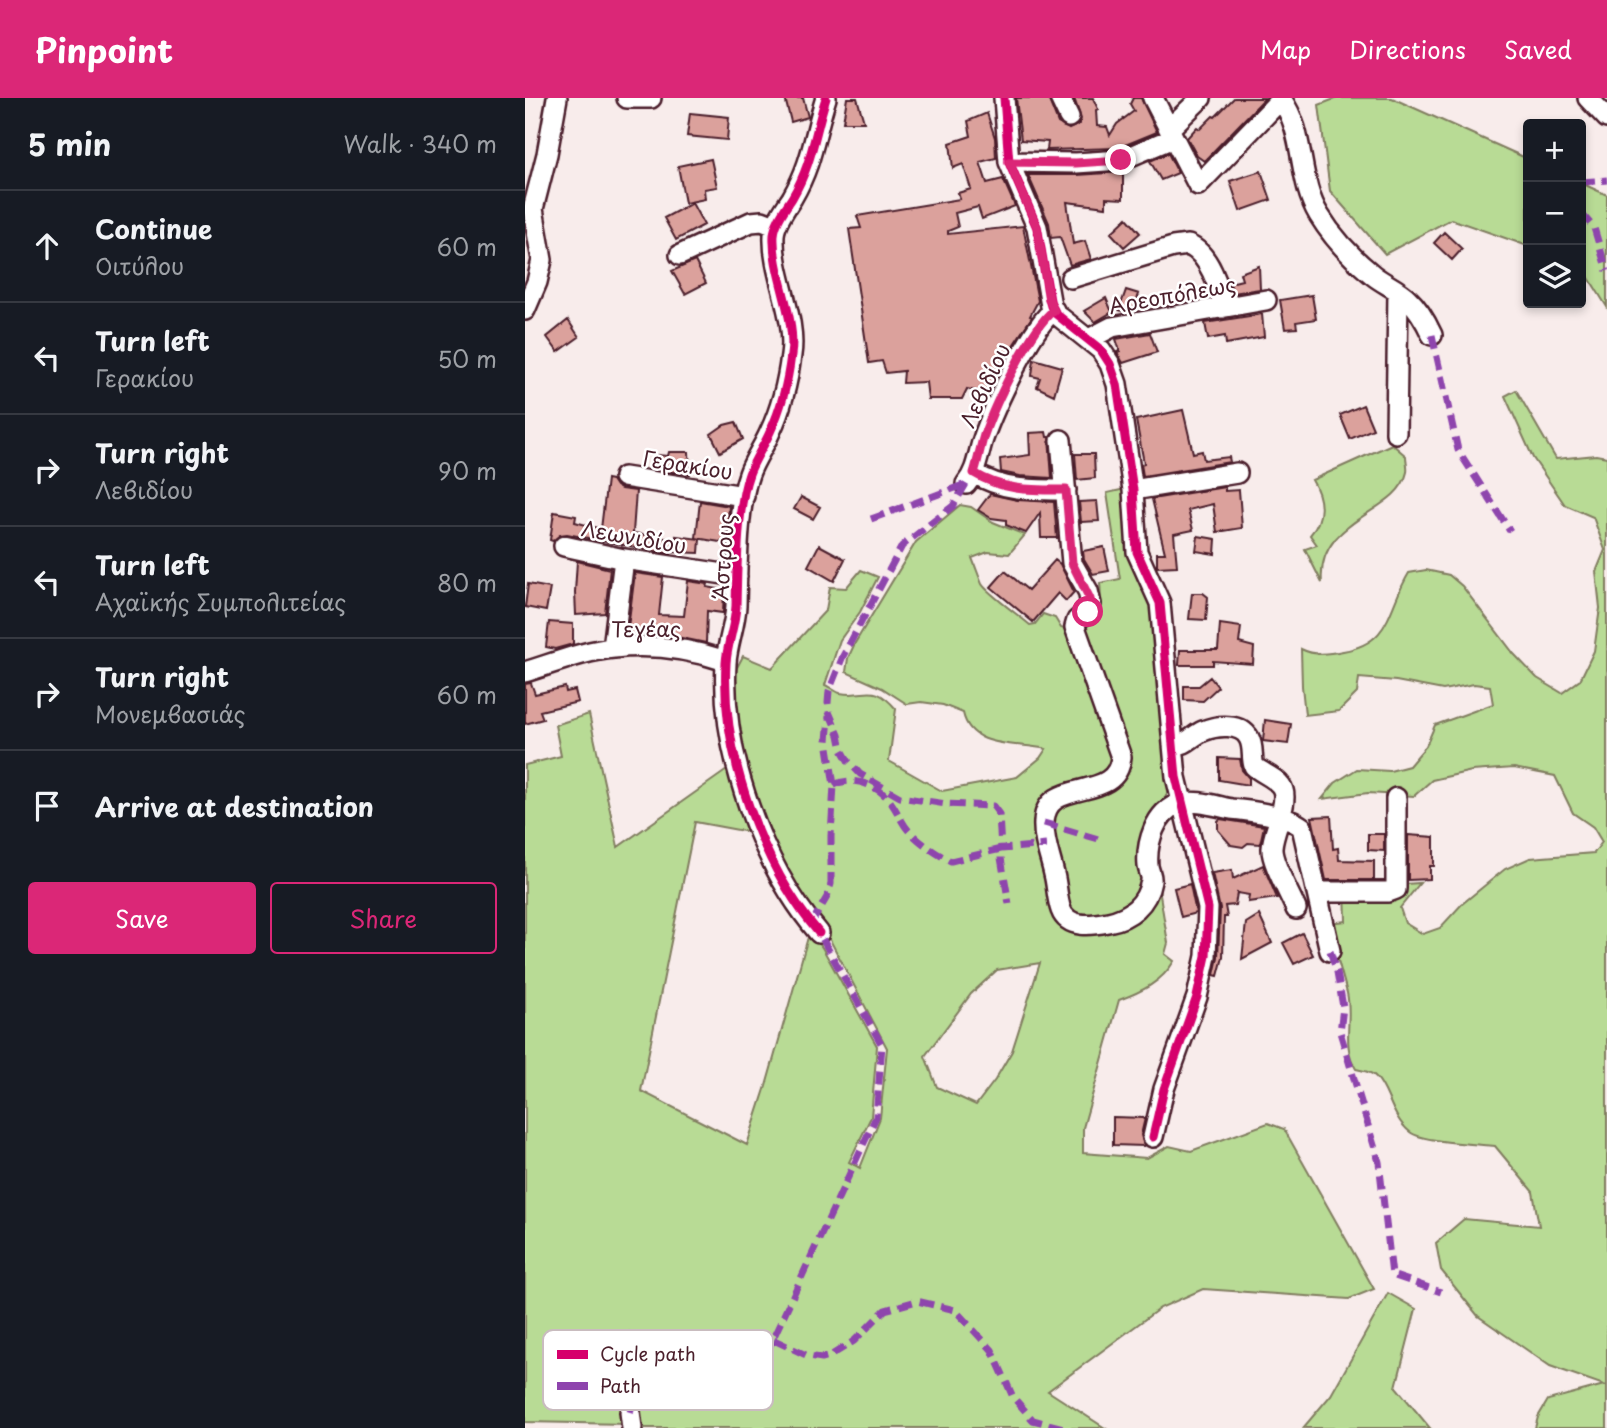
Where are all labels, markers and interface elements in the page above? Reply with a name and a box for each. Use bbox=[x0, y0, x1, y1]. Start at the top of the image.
text: Pinpoint bbox=[35, 24, 173, 74]
text: Map bbox=[1260, 31, 1311, 67]
text: Directions bbox=[1349, 31, 1466, 67]
text: Saved bbox=[1504, 31, 1572, 67]
map controls bbox=[1523, 119, 1586, 308]
button: + bbox=[1523, 119, 1586, 182]
text: 5 min bbox=[28, 121, 111, 166]
text: Walk · 340 m bbox=[344, 126, 497, 161]
route end bbox=[1105, 144, 1136, 175]
button: − bbox=[1523, 182, 1586, 245]
text: Continue bbox=[95, 209, 212, 248]
icon: ahead bbox=[28, 227, 66, 265]
text: 60 m bbox=[437, 229, 497, 264]
button: layers bbox=[1523, 245, 1586, 308]
text: Οιτύλου bbox=[95, 248, 184, 283]
street label: Αρεοπόλεως bbox=[1106, 267, 1238, 321]
text: Turn left bbox=[95, 321, 210, 360]
street label: Λεβιδίου bbox=[951, 338, 1017, 432]
icon: left bbox=[28, 339, 66, 377]
text: 50 m bbox=[437, 341, 497, 376]
text: Γερακίου bbox=[95, 360, 194, 395]
text: Turn right bbox=[95, 433, 229, 472]
street label: Γερακίου bbox=[641, 441, 735, 487]
icon: right bbox=[28, 451, 66, 489]
text: 90 m bbox=[438, 453, 497, 488]
text: Λεβιδίου bbox=[95, 472, 193, 507]
street label: Λεωνιδίου bbox=[579, 511, 689, 561]
street label: Άστρους bbox=[703, 513, 741, 601]
text: Turn left bbox=[95, 545, 210, 584]
icon: left bbox=[28, 563, 66, 601]
text: 80 m bbox=[437, 565, 497, 600]
text: Αχαϊκής Συμπολιτείας bbox=[95, 584, 346, 619]
route start bbox=[1072, 596, 1103, 627]
street label: Τεγέας bbox=[611, 612, 681, 644]
text: Turn right bbox=[95, 657, 229, 696]
icon: right bbox=[28, 675, 66, 713]
text: 60 m bbox=[437, 677, 497, 712]
text: Μονεμβασιάς bbox=[95, 696, 245, 731]
icon: arrive bbox=[28, 787, 66, 825]
text: Arrive at destination bbox=[95, 787, 374, 826]
button: Save bbox=[28, 882, 256, 954]
button: Share bbox=[270, 882, 497, 954]
legend bbox=[543, 1330, 773, 1410]
text: Cycle path bbox=[600, 1339, 696, 1367]
text: Path bbox=[600, 1371, 641, 1399]

